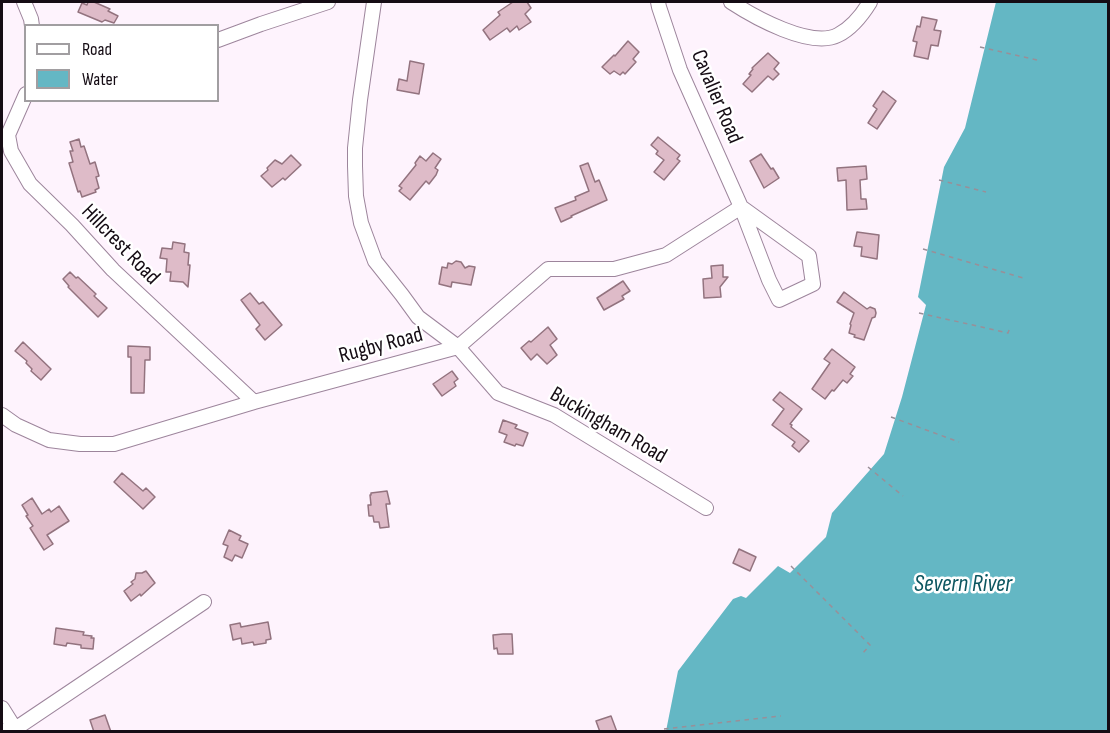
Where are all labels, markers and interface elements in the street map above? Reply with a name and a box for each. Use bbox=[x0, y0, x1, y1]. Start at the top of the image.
legend bbox=[24, 24, 219, 102]
text: Road bbox=[82, 39, 112, 60]
street label: Cavalier Road bbox=[684, 46, 748, 148]
text: Water bbox=[82, 69, 118, 90]
street label: Hillcrest Road bbox=[75, 199, 165, 291]
street label: Rugby Road bbox=[336, 322, 426, 370]
street label: Buckingham Road bbox=[545, 382, 671, 470]
water label: Severn River bbox=[914, 571, 1012, 599]

